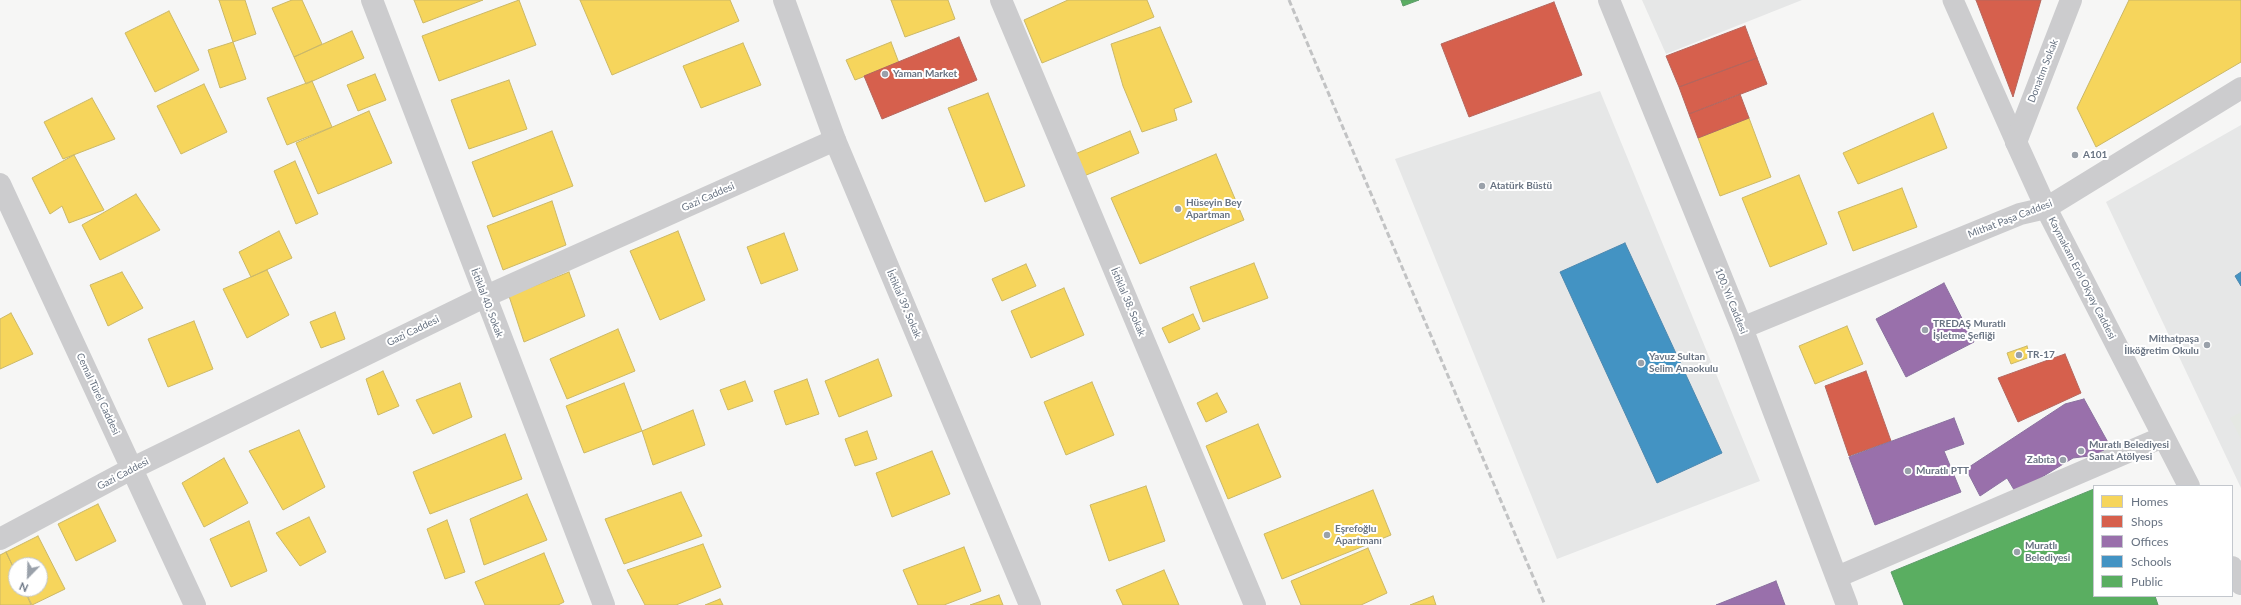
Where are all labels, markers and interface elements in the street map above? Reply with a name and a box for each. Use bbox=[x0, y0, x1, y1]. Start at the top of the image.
street label: Donatım Sokak bbox=[2025, 38, 2061, 104]
place label: Yaman Market bbox=[893, 68, 957, 80]
marker: Yaman Market bbox=[880, 69, 890, 79]
place label: A101 bbox=[2083, 149, 2107, 161]
marker: A101 bbox=[2070, 150, 2080, 160]
street label: Gazi Caddesi bbox=[680, 180, 736, 214]
place label: Atatürk Büstü bbox=[1490, 180, 1552, 192]
marker: Atatürk Büstü bbox=[1477, 181, 1487, 191]
place label: Hüseyin Bey Apartman bbox=[1186, 197, 1242, 220]
street label: Mithat Paşa Caddesi bbox=[1966, 197, 2054, 241]
marker: Hüseyin Bey Apartman bbox=[1173, 204, 1183, 214]
street label: Kaymakam Erol Okyay Caddesi bbox=[2046, 215, 2118, 341]
street label: İstiklal 38. Sokak bbox=[1108, 266, 1148, 338]
street label: 100. Yıl Caddesi bbox=[1712, 266, 1750, 336]
street label: İstiklal 40. Sokak bbox=[468, 267, 506, 339]
street label: İstiklal 39. Sokak bbox=[884, 268, 924, 340]
street label: Gazi Caddesi bbox=[385, 313, 441, 349]
place label: TREDAŞ Muratlı İşletme Şefliği bbox=[1933, 318, 2006, 342]
marker: TREDAŞ Muratlı İşletme Şefliği bbox=[1920, 325, 1930, 335]
place label: Mithatpaşa İlköğretim Okulu bbox=[2124, 333, 2199, 356]
marker: Mithatpaşa İlköğretim Okulu bbox=[2202, 340, 2212, 350]
place label: TR-17 bbox=[2027, 349, 2055, 361]
marker: TR-17 bbox=[2014, 350, 2024, 360]
street label: Cemal Türel Caddesi bbox=[74, 351, 122, 437]
place label: Yavuz Sultan Selim Anaokulu bbox=[1649, 351, 1718, 374]
marker: Yavuz Sultan Selim Anaokulu bbox=[1636, 358, 1646, 368]
place label: Muratlı Belediyesi Sanat Atölyesi bbox=[2089, 439, 2169, 462]
marker: Muratlı Belediyesi Sanat Atölyesi bbox=[2076, 446, 2086, 456]
place label: Zabıta bbox=[2027, 454, 2055, 466]
street label: Gazi Caddesi bbox=[95, 455, 151, 493]
marker: Zabıta bbox=[2058, 455, 2068, 465]
place label: Muratlı PTT bbox=[1916, 465, 1969, 477]
marker: Muratlı PTT bbox=[1903, 466, 1913, 476]
legend bbox=[2093, 485, 2233, 597]
text: Homes bbox=[2131, 494, 2168, 509]
text: Shops bbox=[2131, 514, 2163, 529]
place label: Eşrefoğlu Apartmanı bbox=[1335, 523, 1382, 546]
marker: Eşrefoğlu Apartmanı bbox=[1322, 530, 1332, 540]
text: Offices bbox=[2131, 534, 2168, 549]
place label: Muratlı Belediyesi bbox=[2025, 540, 2070, 564]
marker: Muratlı Belediyesi bbox=[2012, 547, 2022, 557]
text: Schools bbox=[2131, 554, 2172, 569]
north arrow bbox=[8, 557, 48, 597]
text: Public bbox=[2131, 574, 2163, 589]
text: N bbox=[17, 580, 30, 595]

